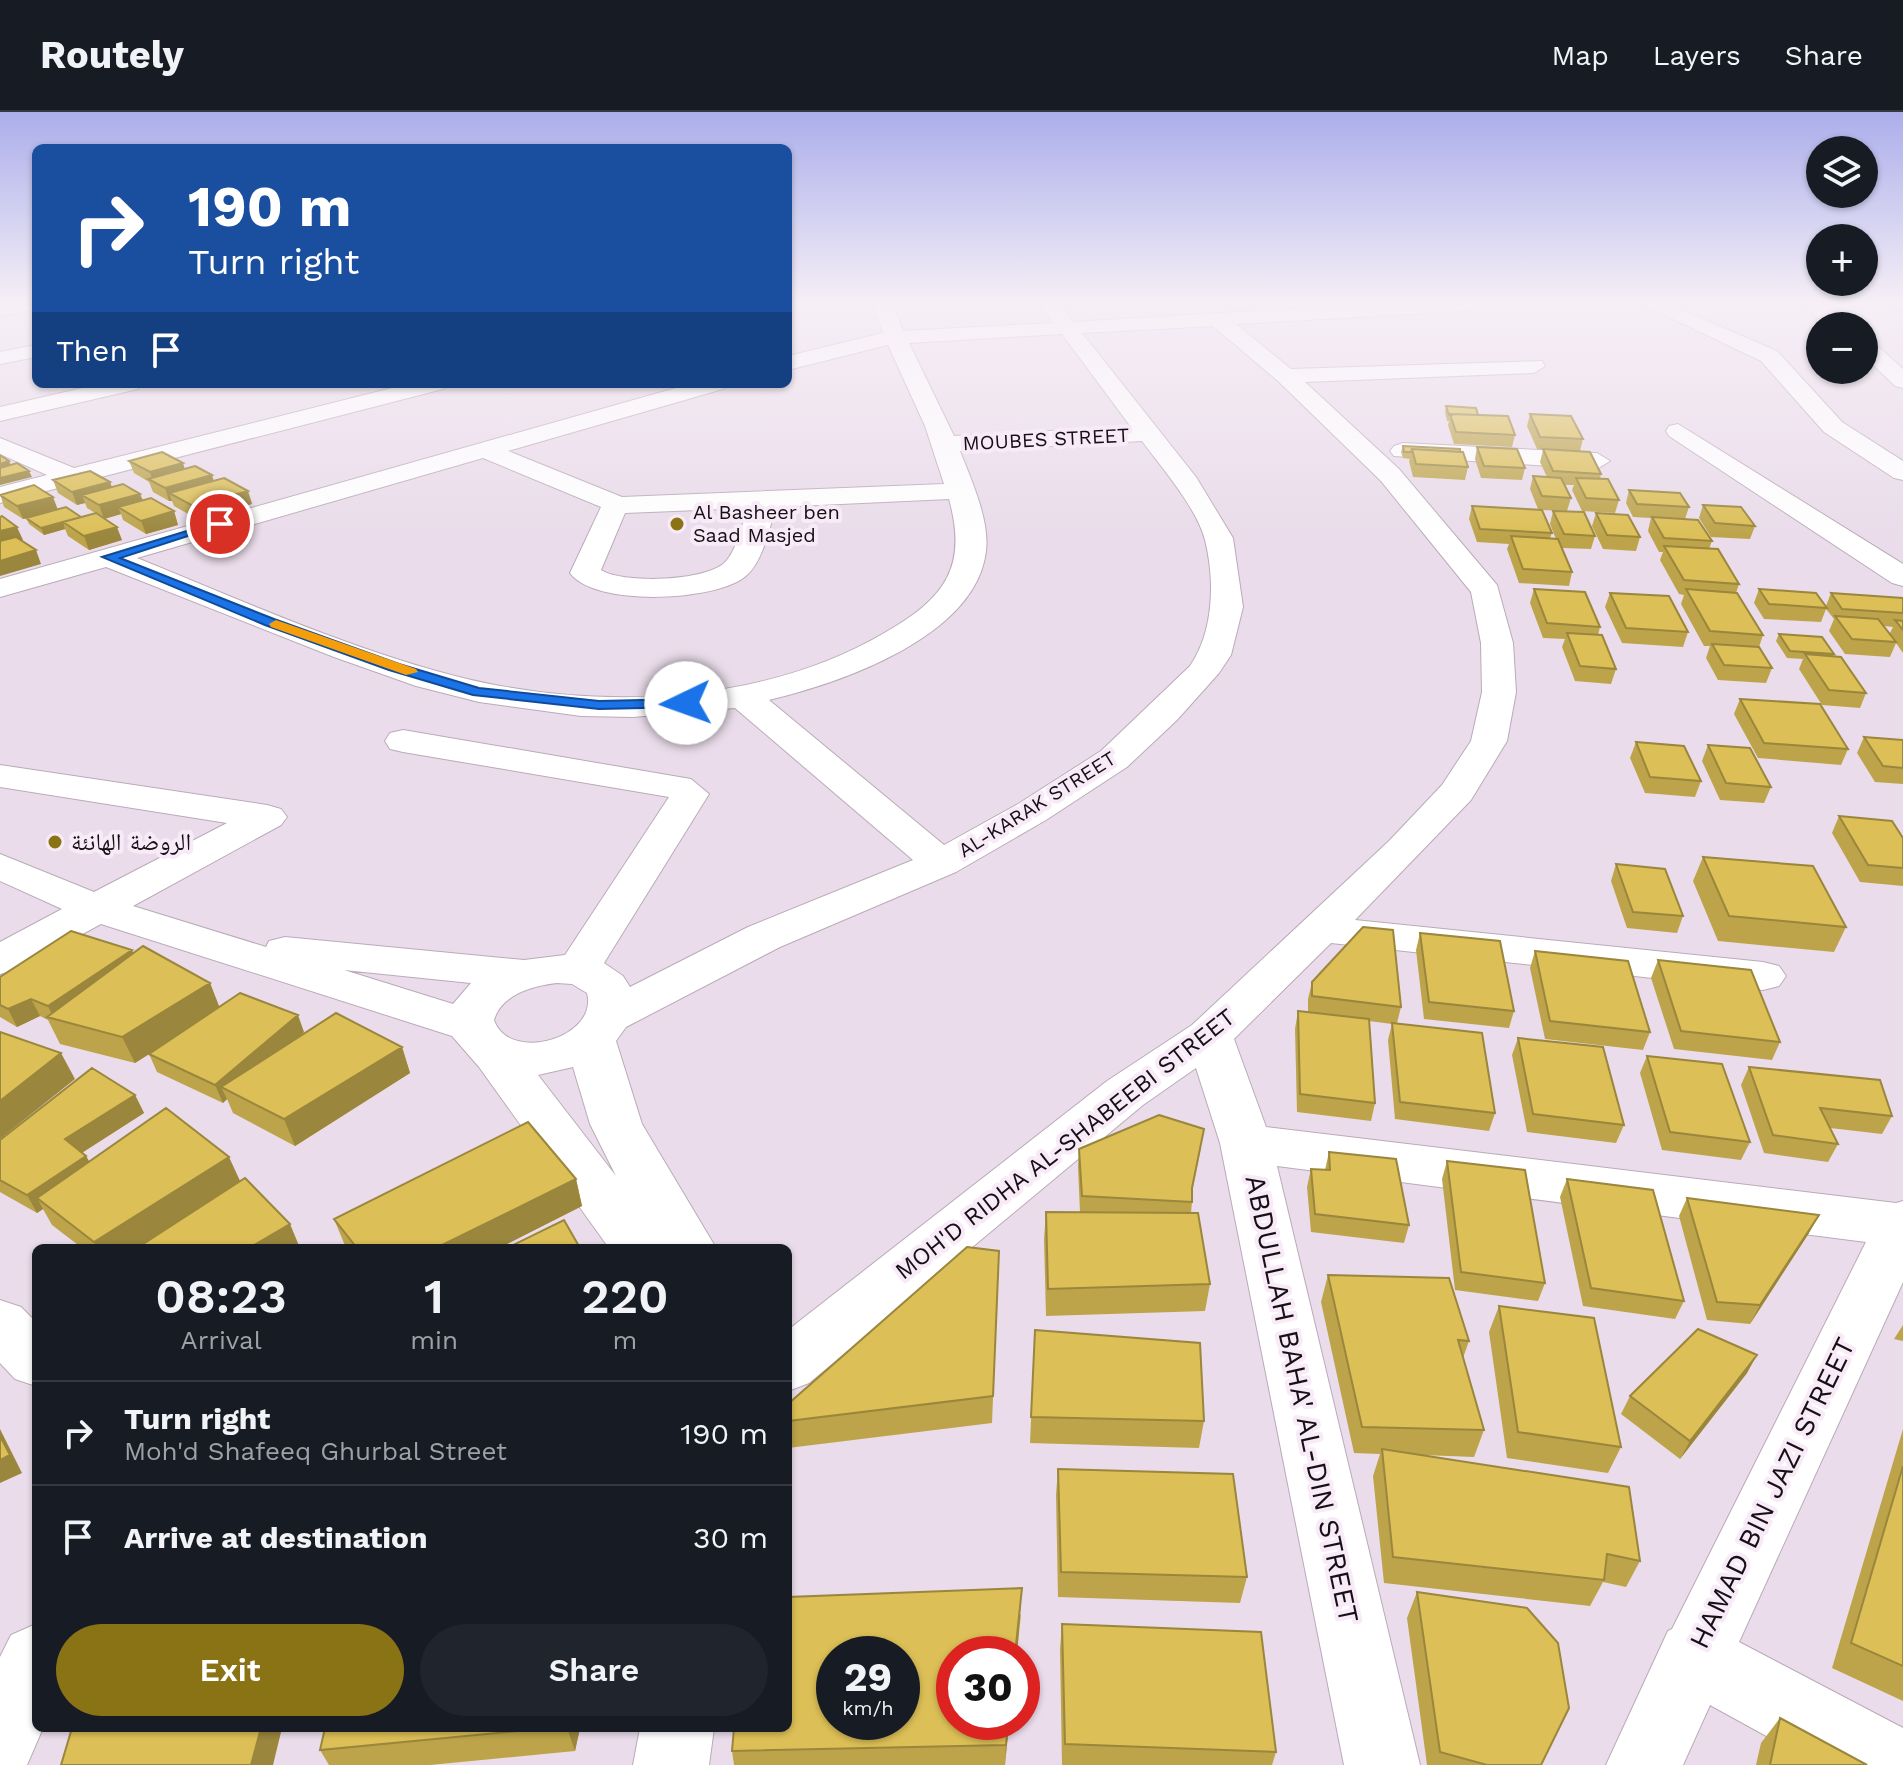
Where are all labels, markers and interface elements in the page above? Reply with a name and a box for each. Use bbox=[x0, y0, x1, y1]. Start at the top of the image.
text: Routely bbox=[40, 33, 184, 77]
text: Map bbox=[1552, 39, 1609, 72]
text: Layers bbox=[1653, 39, 1741, 72]
text: Share bbox=[1785, 39, 1863, 72]
map controls bbox=[1806, 136, 1878, 384]
button: layers bbox=[1806, 136, 1878, 208]
text: 190 m bbox=[188, 174, 351, 240]
icon: right bbox=[56, 176, 160, 280]
button: + bbox=[1806, 224, 1878, 296]
text: Turn right bbox=[188, 241, 359, 283]
button: − bbox=[1806, 312, 1878, 384]
icon: arrive bbox=[144, 328, 188, 372]
text: Then bbox=[56, 333, 128, 368]
street label: MOUBES STREET bbox=[962, 423, 1130, 455]
pin bbox=[186, 490, 254, 558]
place label: Al Basheer ben Saad Masjed bbox=[693, 500, 840, 547]
icon: arrive bbox=[198, 502, 242, 546]
marker: Al Basheer ben Saad Masjed bbox=[668, 515, 686, 533]
position arrow bbox=[644, 661, 728, 745]
street label: AL-KARAK STREET bbox=[954, 746, 1120, 862]
place label: الروضة الهانئة bbox=[71, 828, 191, 856]
marker: الروضة الهانئة bbox=[46, 833, 64, 851]
street label: MOH'D RIDHA AL-SHABEEBI STREET bbox=[890, 1003, 1240, 1285]
street label: ABDULLAH BAHA' AL-DIN STREET bbox=[1238, 1172, 1366, 1626]
text: 08:23 bbox=[155, 1268, 287, 1325]
text: 1 bbox=[424, 1268, 444, 1325]
text: 220 bbox=[581, 1268, 669, 1325]
text: Arrival bbox=[181, 1325, 262, 1355]
text: min bbox=[410, 1325, 458, 1355]
text: m bbox=[613, 1325, 637, 1355]
street label: HAMAD BIN JAZI STREET bbox=[1682, 1332, 1862, 1654]
text: Turn right bbox=[124, 1401, 270, 1436]
icon: right bbox=[56, 1411, 100, 1455]
text: 190 m bbox=[680, 1416, 768, 1451]
text: Moh'd Shafeeq Ghurbal Street bbox=[124, 1436, 507, 1466]
icon: arrive bbox=[56, 1515, 100, 1559]
text: Arrive at destination bbox=[124, 1520, 428, 1555]
text: 30 m bbox=[693, 1520, 768, 1555]
button: Exit bbox=[56, 1624, 404, 1716]
button: Share bbox=[420, 1624, 768, 1716]
speed limit sign: 30 bbox=[936, 1636, 1040, 1740]
text: 29 bbox=[844, 1654, 892, 1701]
text: km/h bbox=[842, 1696, 894, 1720]

